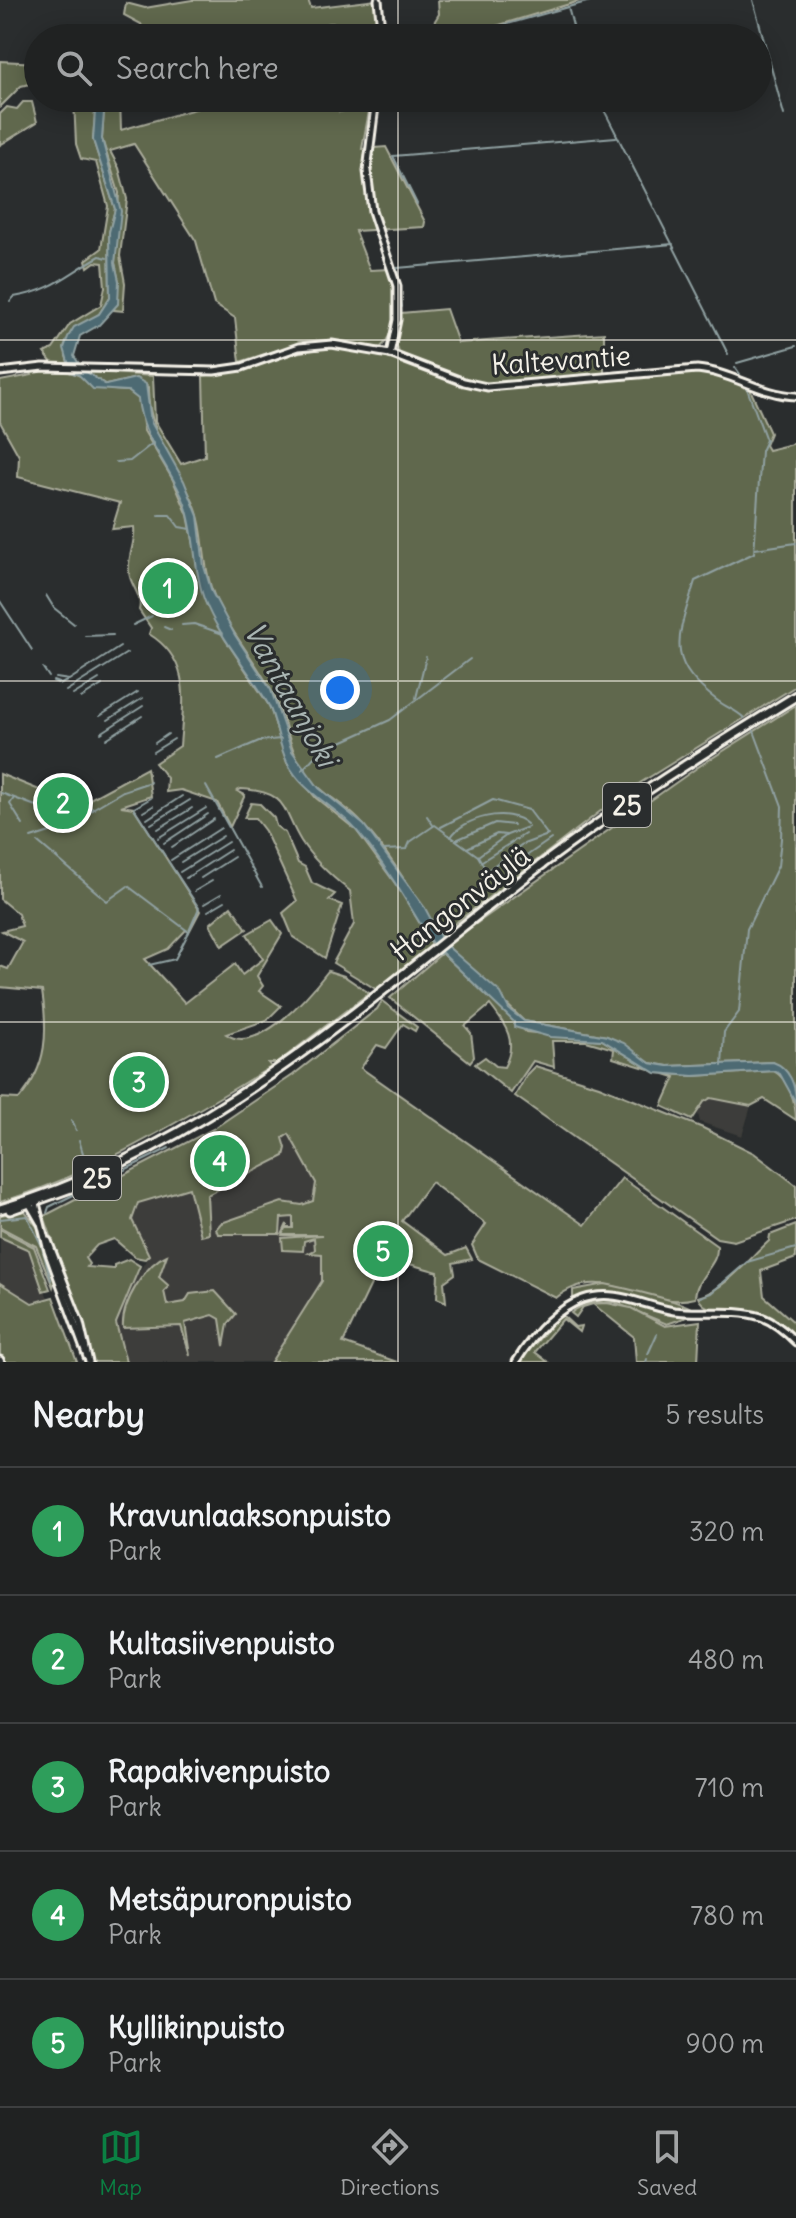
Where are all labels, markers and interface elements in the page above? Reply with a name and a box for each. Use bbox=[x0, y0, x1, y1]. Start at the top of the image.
search box bbox=[24, 24, 772, 112]
icon: search bbox=[52, 46, 96, 90]
text: Search here bbox=[116, 49, 279, 87]
street label: Kaltevantie bbox=[490, 337, 632, 383]
pin: 1 bbox=[142, 558, 194, 618]
water label: Vantaanjoki bbox=[236, 615, 348, 776]
your location bbox=[320, 670, 360, 710]
pin: 2 bbox=[37, 773, 89, 833]
road number: 25 bbox=[603, 783, 651, 827]
street label: Hangonväylä bbox=[383, 837, 537, 969]
pin: 3 bbox=[113, 1052, 165, 1112]
pin: 4 bbox=[194, 1131, 246, 1191]
road number: 25 bbox=[73, 1156, 121, 1200]
pin: 5 bbox=[357, 1221, 409, 1281]
text: Nearby bbox=[32, 1393, 145, 1436]
text: 5 results bbox=[666, 1398, 764, 1431]
text: Kravunlaaksonpuisto bbox=[108, 1496, 391, 1534]
text: 1 bbox=[53, 1515, 63, 1548]
text: 320 m bbox=[689, 1515, 764, 1548]
text: Park bbox=[108, 1534, 162, 1567]
text: Kultasiivenpuisto bbox=[108, 1624, 335, 1662]
text: 2 bbox=[51, 1643, 65, 1676]
text: 480 m bbox=[688, 1643, 764, 1676]
text: Park bbox=[108, 1662, 162, 1695]
text: Rapakivenpuisto bbox=[108, 1752, 330, 1790]
text: 3 bbox=[51, 1771, 65, 1804]
text: 710 m bbox=[695, 1771, 764, 1804]
text: Park bbox=[108, 1790, 162, 1823]
text: Metsäpuronpuisto bbox=[108, 1880, 352, 1918]
text: 4 bbox=[50, 1899, 66, 1932]
text: 780 m bbox=[690, 1899, 764, 1932]
text: Park bbox=[108, 1918, 162, 1951]
text: Kyllikinpuisto bbox=[108, 2008, 285, 2046]
text: 5 bbox=[51, 2027, 65, 2060]
text: 900 m bbox=[686, 2027, 764, 2060]
text: Park bbox=[108, 2046, 162, 2079]
tab: Map bbox=[99, 2125, 143, 2201]
tab: Directions bbox=[340, 2125, 440, 2201]
tab: Saved bbox=[637, 2125, 697, 2201]

